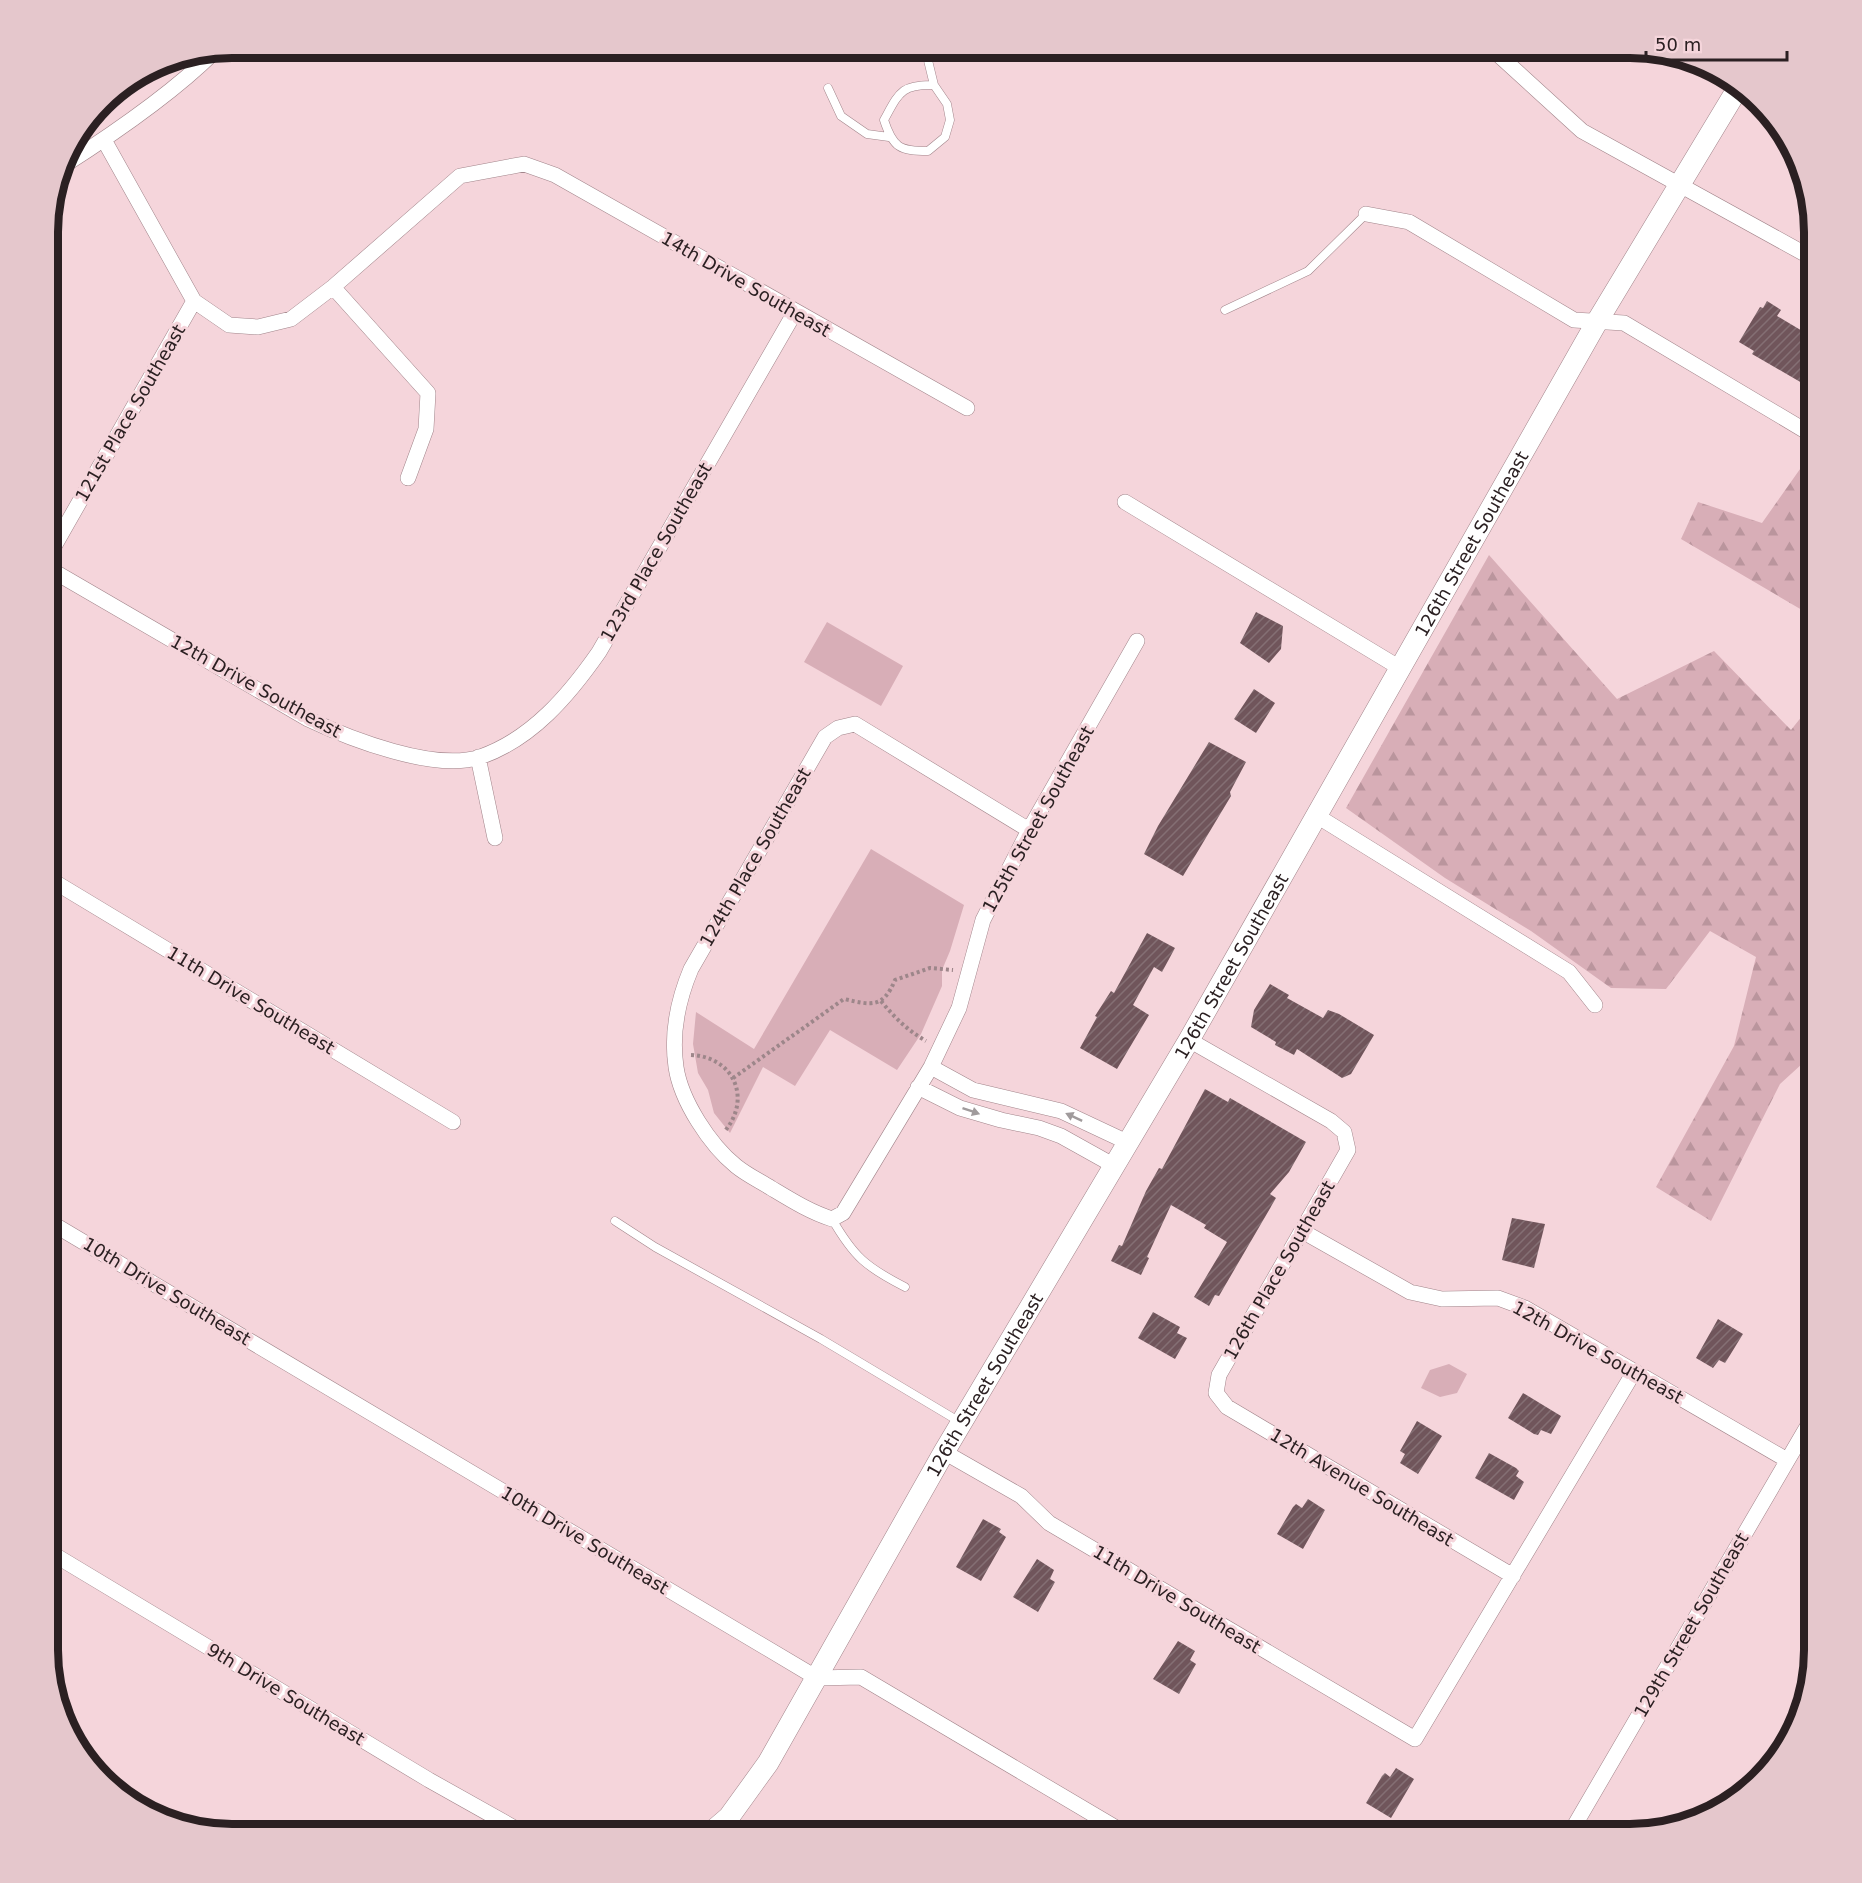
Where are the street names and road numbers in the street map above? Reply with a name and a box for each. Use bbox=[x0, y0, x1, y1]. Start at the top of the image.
street label: 14th Drive Southeast bbox=[658, 227, 834, 341]
street label: 121st Place Southeast bbox=[71, 321, 189, 505]
street label: 126th Street Southeast bbox=[1410, 447, 1532, 640]
street label: 123rd Place Southeast bbox=[596, 459, 716, 645]
street label: 12th Drive Southeast bbox=[167, 630, 345, 742]
street label: 125th Street Southeast bbox=[978, 722, 1098, 916]
street label: 124th Place Southeast bbox=[695, 764, 815, 950]
street label: 126th Street Southeast bbox=[1170, 870, 1292, 1063]
street label: 11th Drive Southeast bbox=[163, 942, 339, 1058]
street label: 126th Place Southeast bbox=[1219, 1177, 1339, 1363]
street label: 10th Drive Southeast bbox=[79, 1233, 255, 1349]
street label: 126th Street Southeast bbox=[922, 1289, 1047, 1480]
street label: 12th Drive Southeast bbox=[1509, 1296, 1687, 1408]
street label: 12th Avenue Southeast bbox=[1266, 1424, 1458, 1550]
street label: 10th Drive Southeast bbox=[497, 1482, 673, 1598]
street label: 129th Street Southeast bbox=[1629, 1529, 1753, 1721]
street label: 11th Drive Southeast bbox=[1089, 1541, 1265, 1657]
street label: 9th Drive Southeast bbox=[203, 1639, 369, 1749]

